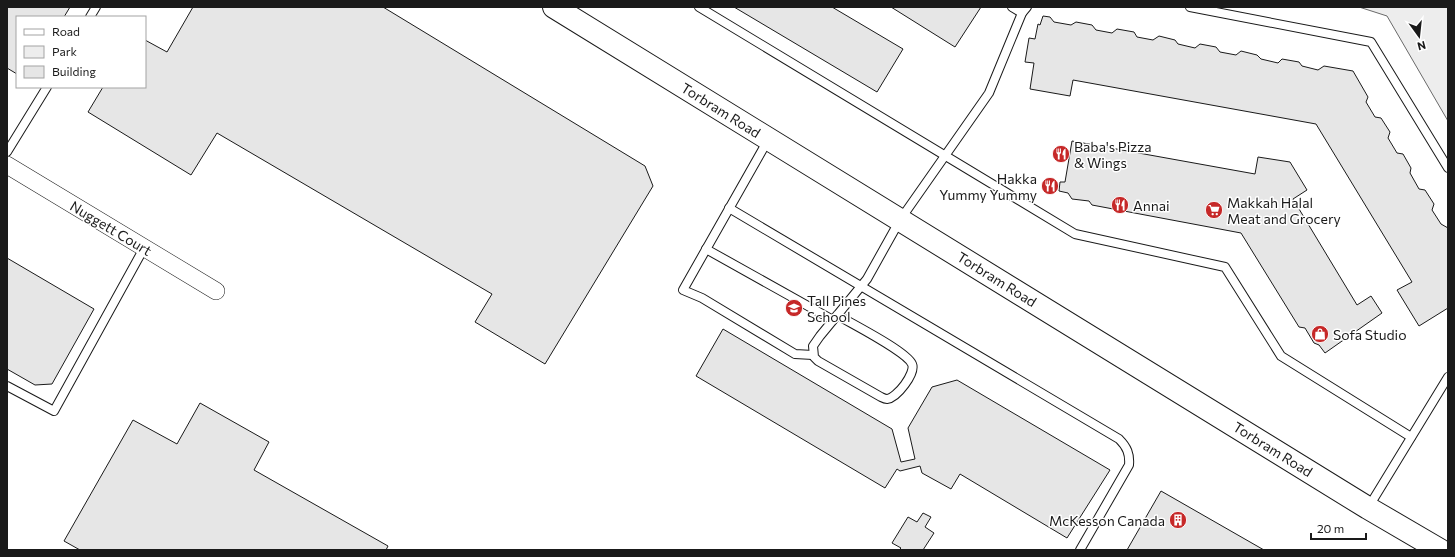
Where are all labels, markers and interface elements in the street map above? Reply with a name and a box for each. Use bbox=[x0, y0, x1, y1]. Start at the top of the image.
legend bbox=[16, 16, 146, 88]
north arrow bbox=[1399, 16, 1439, 56]
text: Road bbox=[52, 24, 80, 38]
text: N bbox=[1416, 39, 1427, 53]
text: Park bbox=[52, 44, 78, 58]
text: Building bbox=[52, 64, 96, 78]
street label: Torbram Road bbox=[678, 79, 764, 141]
place label: Baba's Pizza & Wings bbox=[1074, 138, 1151, 171]
restaurant icon: Baba's Pizza & Wings bbox=[1051, 144, 1071, 164]
place label: Hakka Yummy Yummy bbox=[939, 170, 1037, 203]
restaurant icon: Hakka Yummy Yummy bbox=[1040, 176, 1060, 196]
place label: Makkah Halal Meat and Grocery bbox=[1227, 194, 1341, 227]
restaurant icon: Annai bbox=[1110, 195, 1130, 215]
street label: Nuggett Court bbox=[67, 197, 155, 259]
place label: Annai bbox=[1133, 197, 1170, 214]
supermarket icon: Makkah Halal Meat and Grocery bbox=[1204, 200, 1224, 220]
street label: Torbram Road bbox=[954, 248, 1040, 310]
place label: Tall Pines School bbox=[807, 292, 866, 325]
school or university icon: Tall Pines School bbox=[784, 298, 804, 318]
shop icon: Sofa Studio bbox=[1310, 324, 1330, 344]
place label: Sofa Studio bbox=[1333, 326, 1407, 343]
street label: Torbram Road bbox=[1230, 418, 1316, 480]
building icon: McKesson Canada bbox=[1168, 510, 1188, 530]
place label: McKesson Canada bbox=[1049, 512, 1165, 529]
scale bar bbox=[1311, 515, 1366, 541]
text: 20 m bbox=[1317, 521, 1344, 535]

